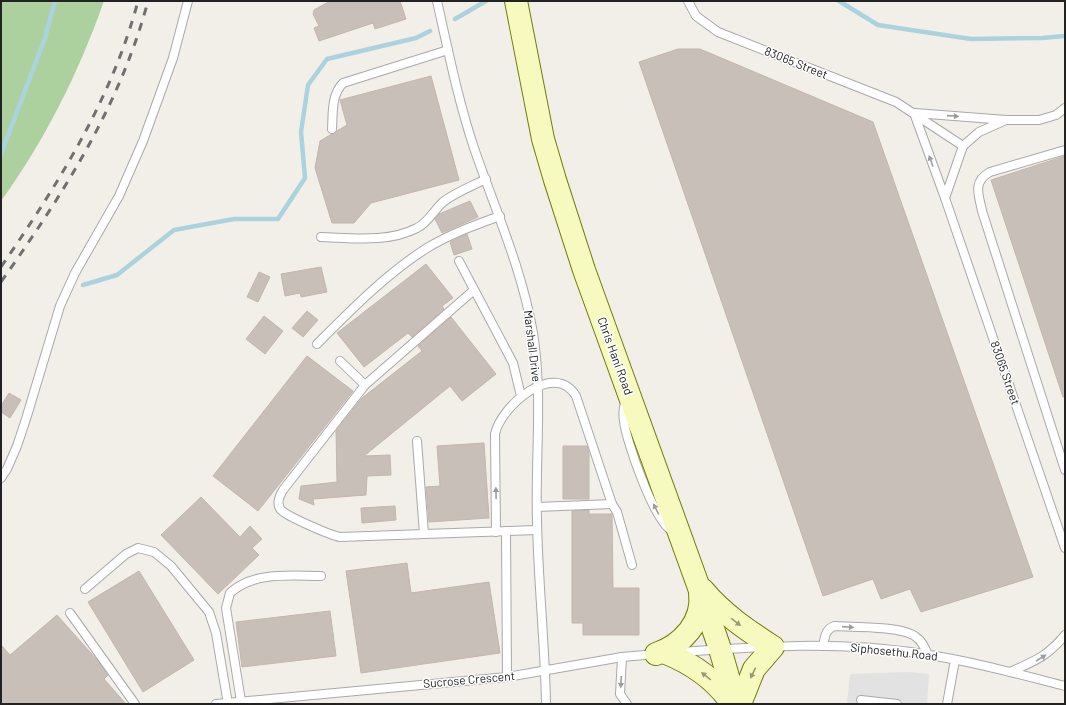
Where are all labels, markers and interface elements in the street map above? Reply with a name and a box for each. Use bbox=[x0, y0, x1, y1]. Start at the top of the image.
street label: 83065 Street bbox=[763, 43, 830, 81]
one-way arrow bbox=[947, 113, 959, 120]
one-way arrow bbox=[928, 155, 934, 167]
street label: Marshall Drive bbox=[522, 309, 544, 383]
street label: Chris Hani Road bbox=[595, 315, 637, 396]
street label: 83065 Street bbox=[988, 339, 1023, 407]
one-way arrow bbox=[492, 487, 499, 499]
one-way arrow bbox=[653, 503, 659, 515]
one-way arrow bbox=[731, 618, 742, 626]
one-way arrow bbox=[842, 623, 854, 630]
street label: Siphosethu Road bbox=[850, 639, 939, 663]
one-way arrow bbox=[1035, 654, 1047, 661]
one-way arrow bbox=[749, 667, 756, 679]
street label: Sucrose Crescent bbox=[422, 668, 515, 690]
one-way arrow bbox=[700, 671, 711, 680]
one-way arrow bbox=[617, 676, 624, 688]

